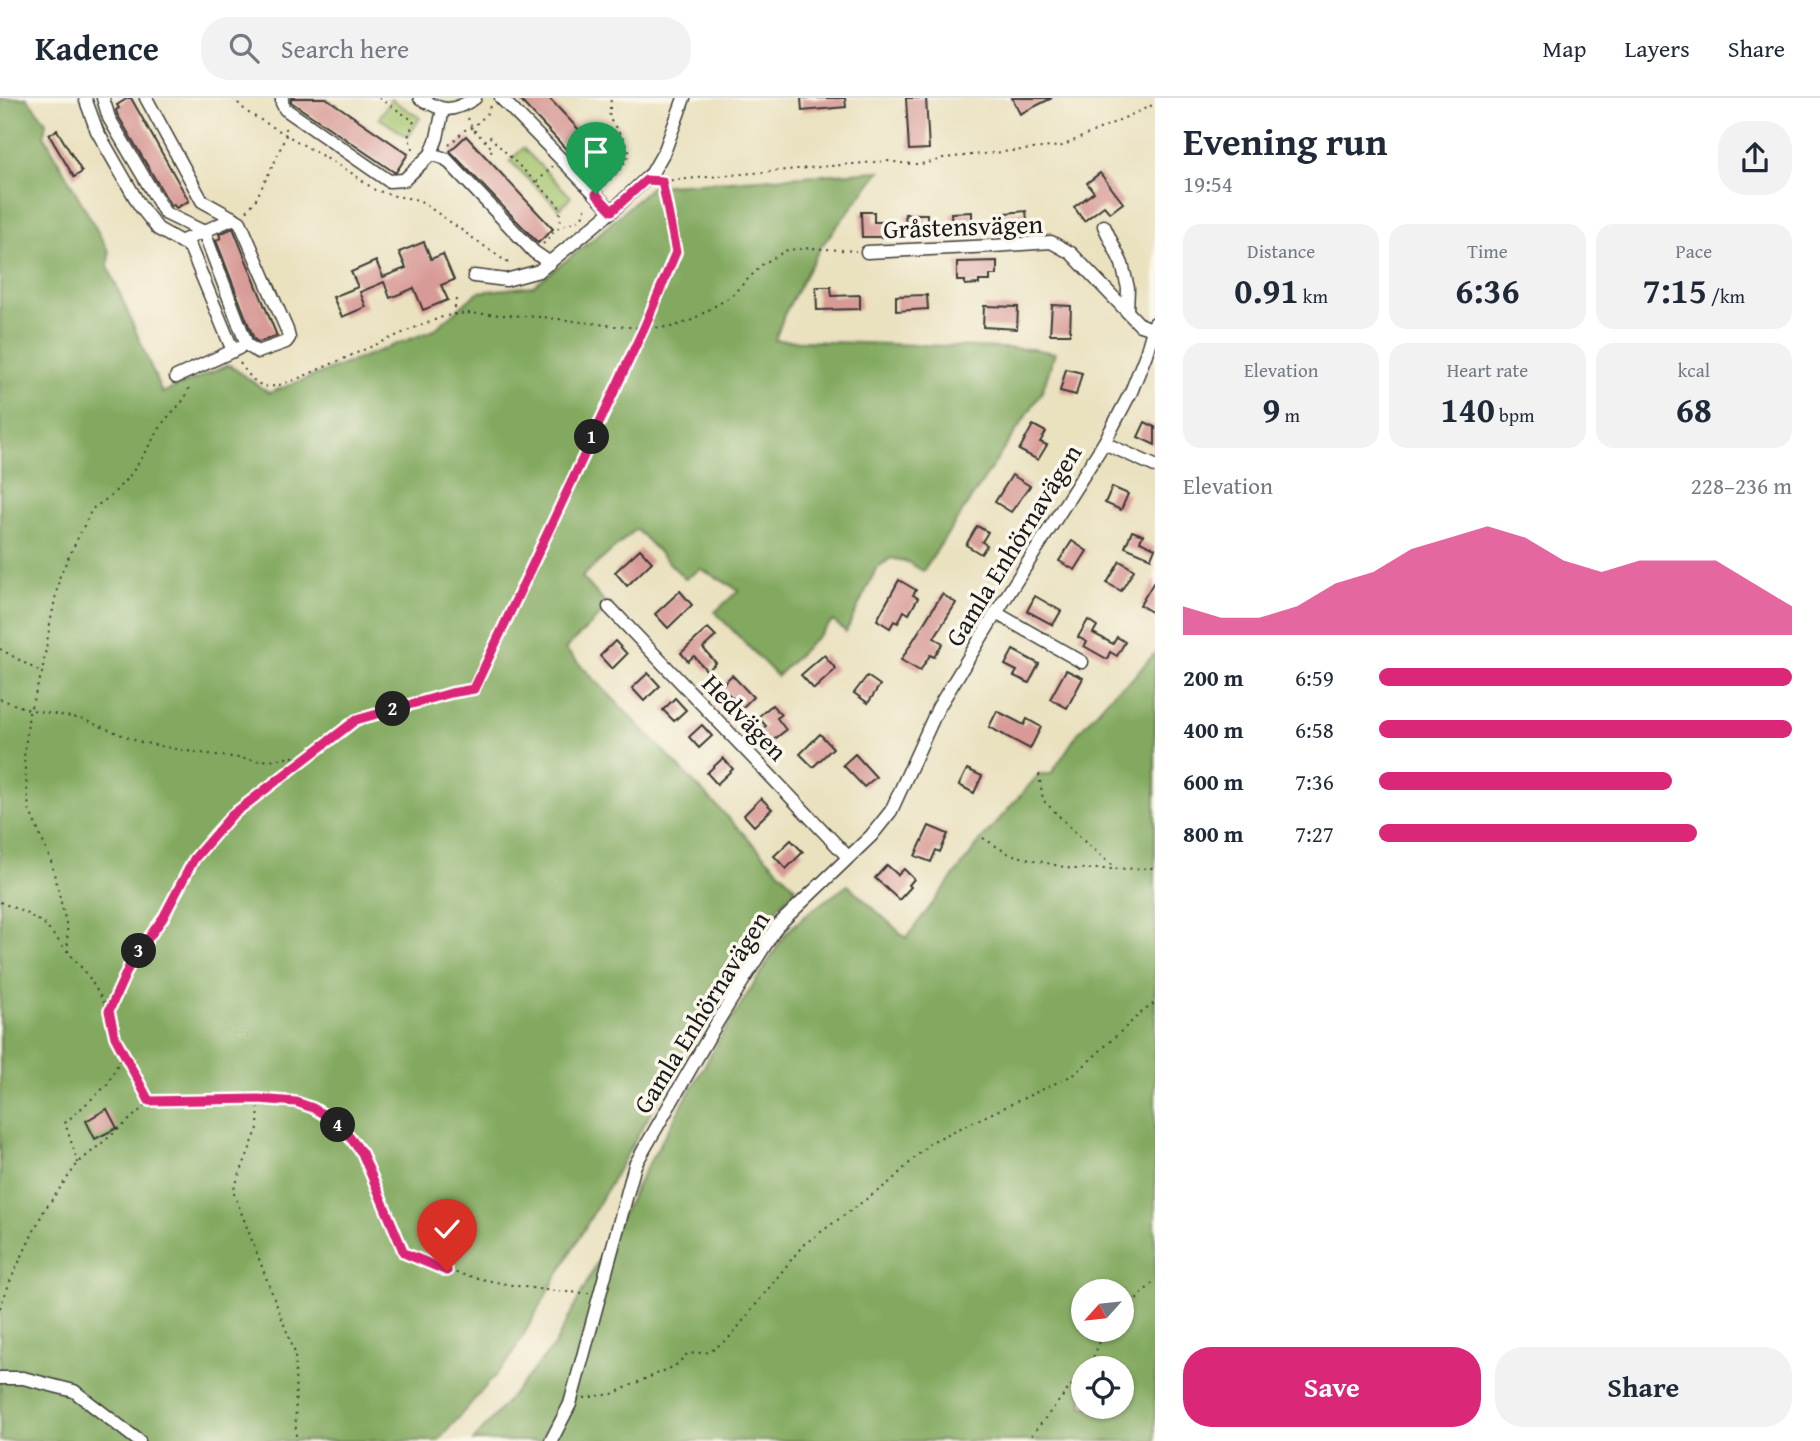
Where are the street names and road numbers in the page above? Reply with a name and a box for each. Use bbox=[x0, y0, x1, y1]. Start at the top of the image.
street label: Gråstensvägen bbox=[882, 204, 1044, 248]
street label: Gamla Enhörnavägen bbox=[935, 436, 1091, 654]
street label: Hedvägen bbox=[693, 664, 797, 770]
street label: Gamla Enhörnavägen bbox=[623, 903, 779, 1121]

